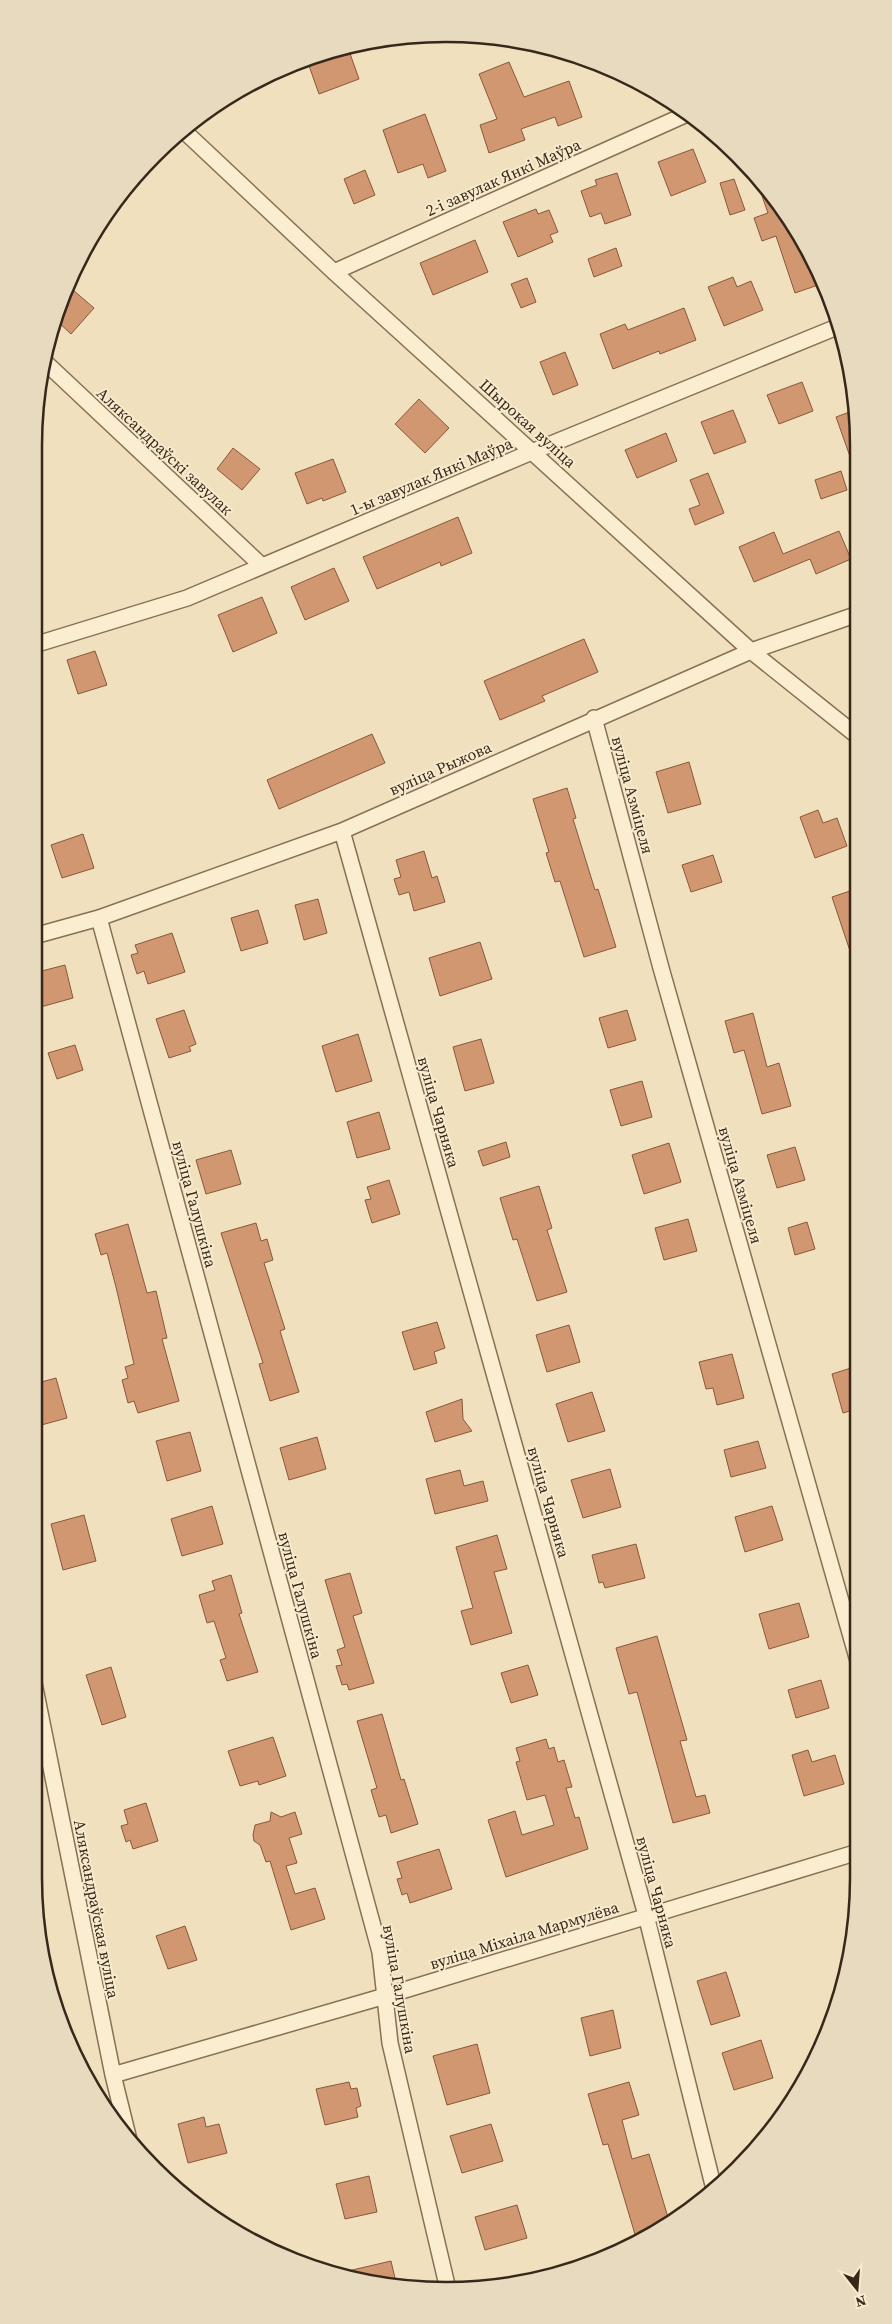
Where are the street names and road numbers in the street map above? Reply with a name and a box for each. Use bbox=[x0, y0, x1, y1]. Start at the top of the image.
street label: 2-і завулак Янкі Маўра bbox=[422, 133, 585, 221]
street label: Шырокая вуліца bbox=[475, 374, 582, 473]
street label: Аляксандраўскі завулак bbox=[92, 382, 238, 520]
street label: 1-ы завулак Янкі Маўра bbox=[346, 431, 516, 520]
street label: вуліца Азміцеля bbox=[607, 734, 659, 856]
street label: вуліца Рыжова bbox=[385, 735, 495, 800]
street label: вуліца Чарняка bbox=[413, 1054, 466, 1171]
street label: вуліца Азміцеля bbox=[714, 1124, 768, 1246]
street label: вуліца Галушкіна bbox=[167, 1138, 223, 1271]
street label: вуліца Чарняка bbox=[523, 1444, 576, 1561]
street label: вуліца Галушкіна bbox=[273, 1529, 329, 1662]
street label: Аляксандраўская вуліца bbox=[69, 1818, 125, 2001]
street label: вуліца Чарняка bbox=[632, 1834, 683, 1951]
street label: вуліца Міхаіла Мармулёва bbox=[427, 1895, 622, 1974]
street label: вуліца Галушкіна bbox=[378, 1923, 422, 2056]

